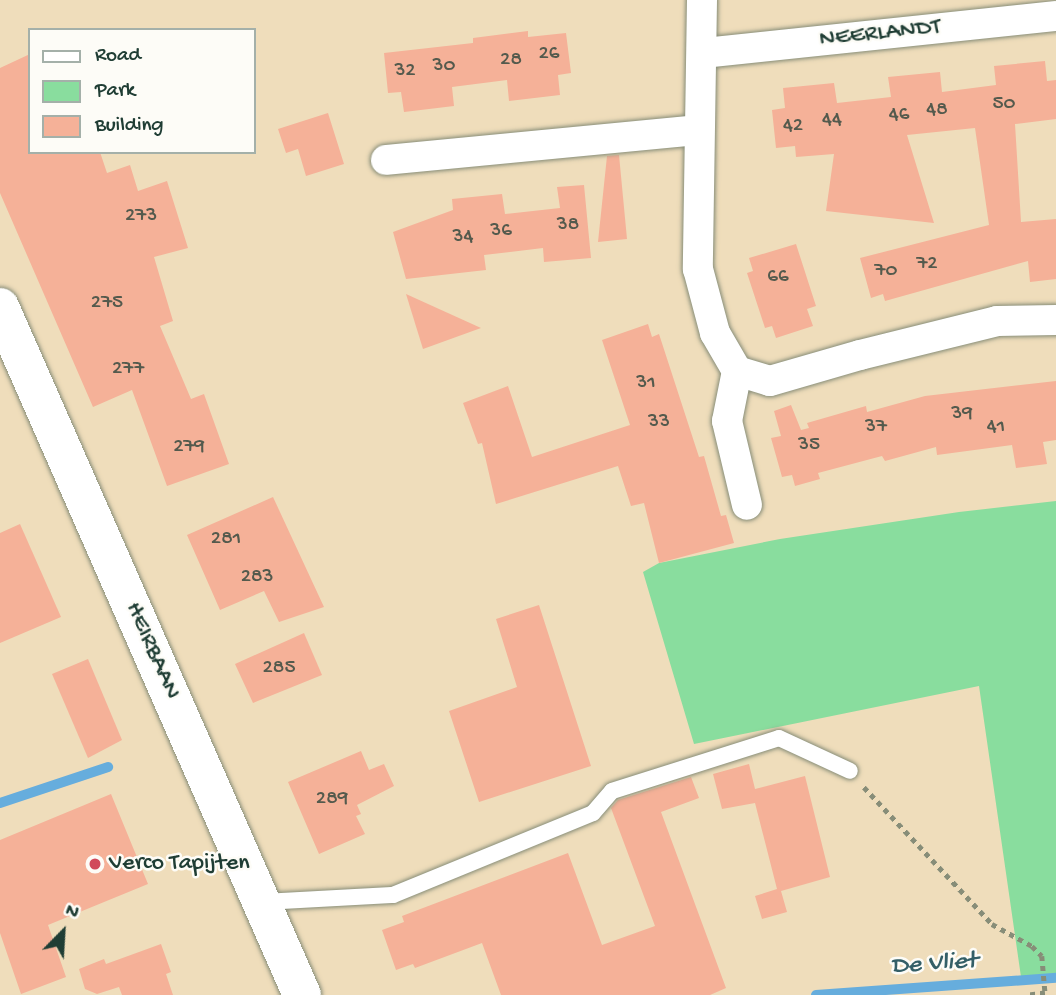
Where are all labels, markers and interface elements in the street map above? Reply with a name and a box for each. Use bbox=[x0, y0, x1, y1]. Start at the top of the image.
street label: NEERLANDT bbox=[818, 13, 942, 55]
legend bbox=[28, 28, 256, 154]
house number: 26 bbox=[539, 42, 559, 68]
text: Road bbox=[95, 44, 141, 69]
house number: 28 bbox=[500, 48, 522, 74]
house number: 30 bbox=[433, 54, 455, 80]
house number: 32 bbox=[394, 59, 416, 85]
text: Park bbox=[95, 79, 135, 104]
house number: 50 bbox=[993, 92, 1015, 118]
house number: 48 bbox=[926, 98, 948, 124]
house number: 46 bbox=[889, 103, 909, 129]
house number: 44 bbox=[822, 108, 842, 134]
text: Building bbox=[95, 114, 164, 139]
house number: 42 bbox=[783, 114, 803, 140]
house number: 273 bbox=[125, 204, 157, 230]
house number: 38 bbox=[557, 213, 579, 239]
house number: 36 bbox=[490, 219, 512, 245]
house number: 34 bbox=[453, 225, 473, 251]
house number: 72 bbox=[916, 252, 938, 278]
house number: 70 bbox=[875, 259, 897, 285]
house number: 66 bbox=[767, 265, 789, 291]
house number: 275 bbox=[91, 291, 123, 317]
house number: 277 bbox=[112, 357, 144, 383]
house number: 31 bbox=[636, 371, 656, 397]
house number: 39 bbox=[951, 402, 973, 428]
house number: 33 bbox=[648, 410, 670, 436]
house number: 37 bbox=[865, 415, 887, 441]
house number: 41 bbox=[987, 415, 1005, 441]
house number: 35 bbox=[798, 433, 820, 459]
house number: 279 bbox=[173, 435, 205, 461]
house number: 281 bbox=[211, 527, 241, 553]
house number: 283 bbox=[241, 565, 273, 591]
street label: HEIRBAAN bbox=[118, 598, 186, 704]
house number: 285 bbox=[263, 656, 295, 682]
house number: 289 bbox=[316, 787, 348, 813]
place label: Verco Tapijten bbox=[109, 850, 250, 878]
marker: Verco Tapijten bbox=[87, 856, 103, 872]
north arrow bbox=[28, 897, 98, 967]
text: N bbox=[61, 899, 82, 925]
water label: De Vliet bbox=[890, 946, 978, 984]

